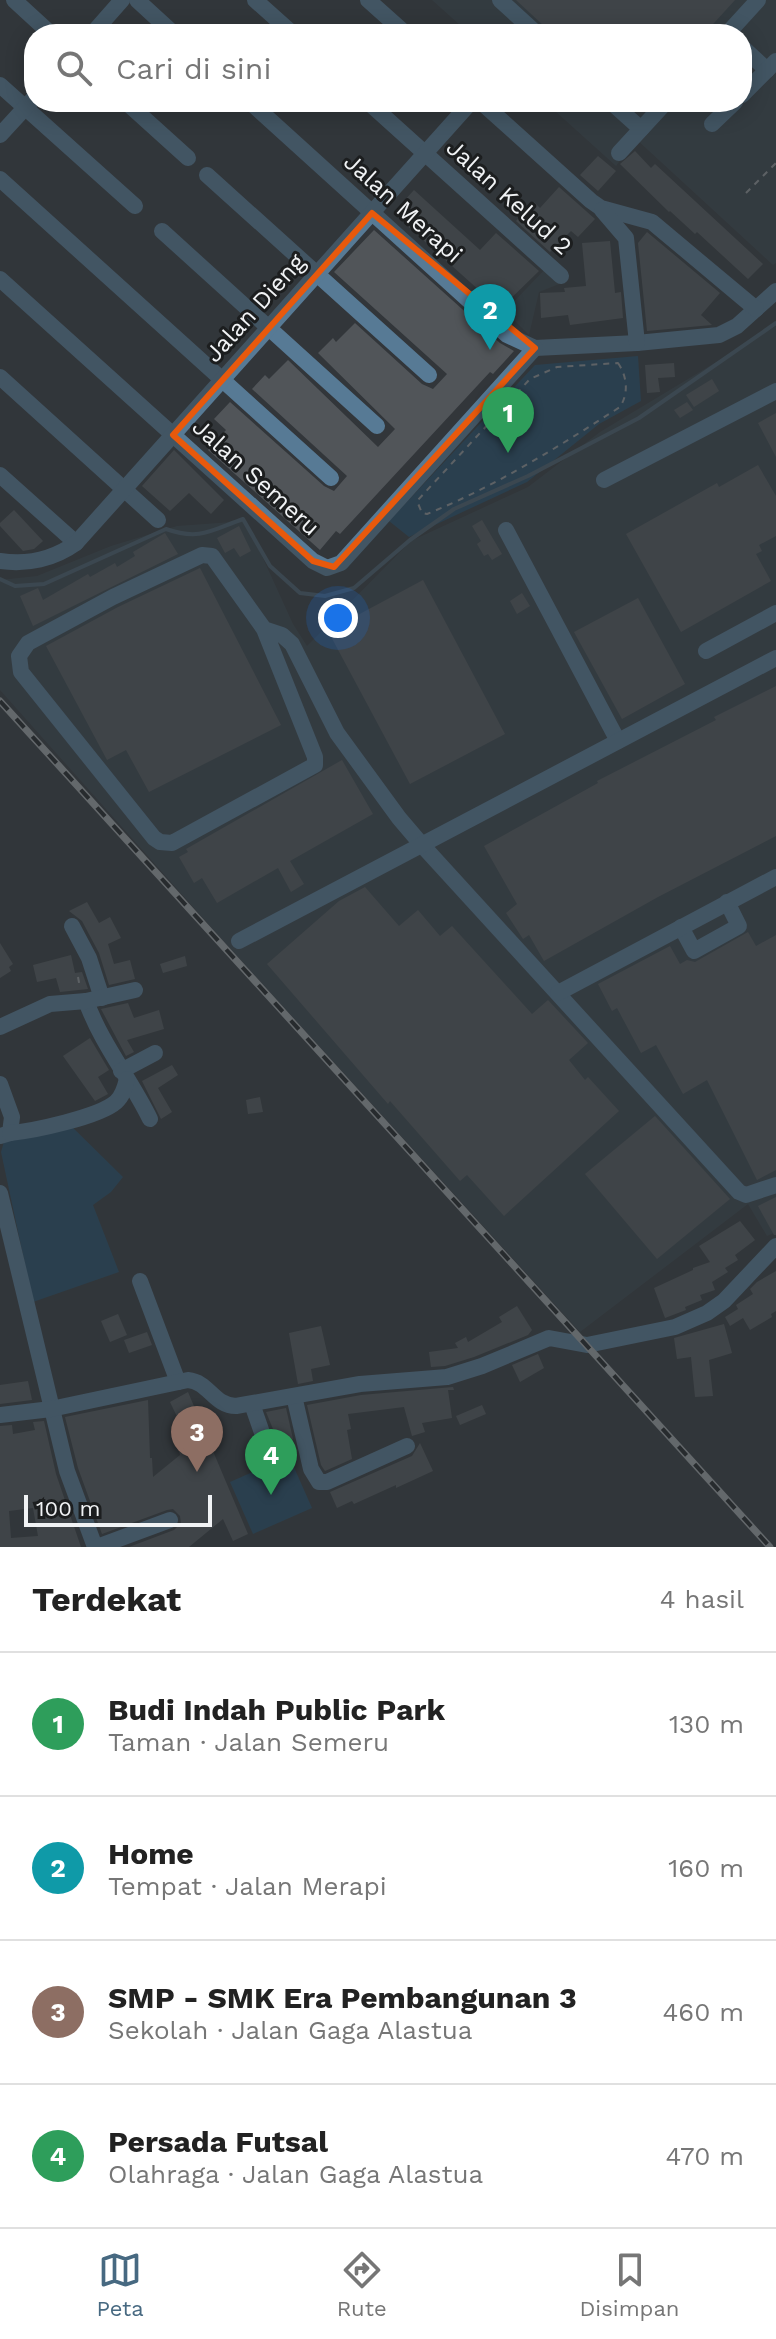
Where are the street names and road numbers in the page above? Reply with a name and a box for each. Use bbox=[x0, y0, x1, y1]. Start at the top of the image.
street label: Jalan Kelud 2 bbox=[441, 134, 577, 260]
street label: Jalan Merapi bbox=[338, 148, 468, 268]
street label: Jalan Dieng bbox=[199, 248, 311, 368]
street label: Jalan Semeru bbox=[187, 413, 325, 541]

